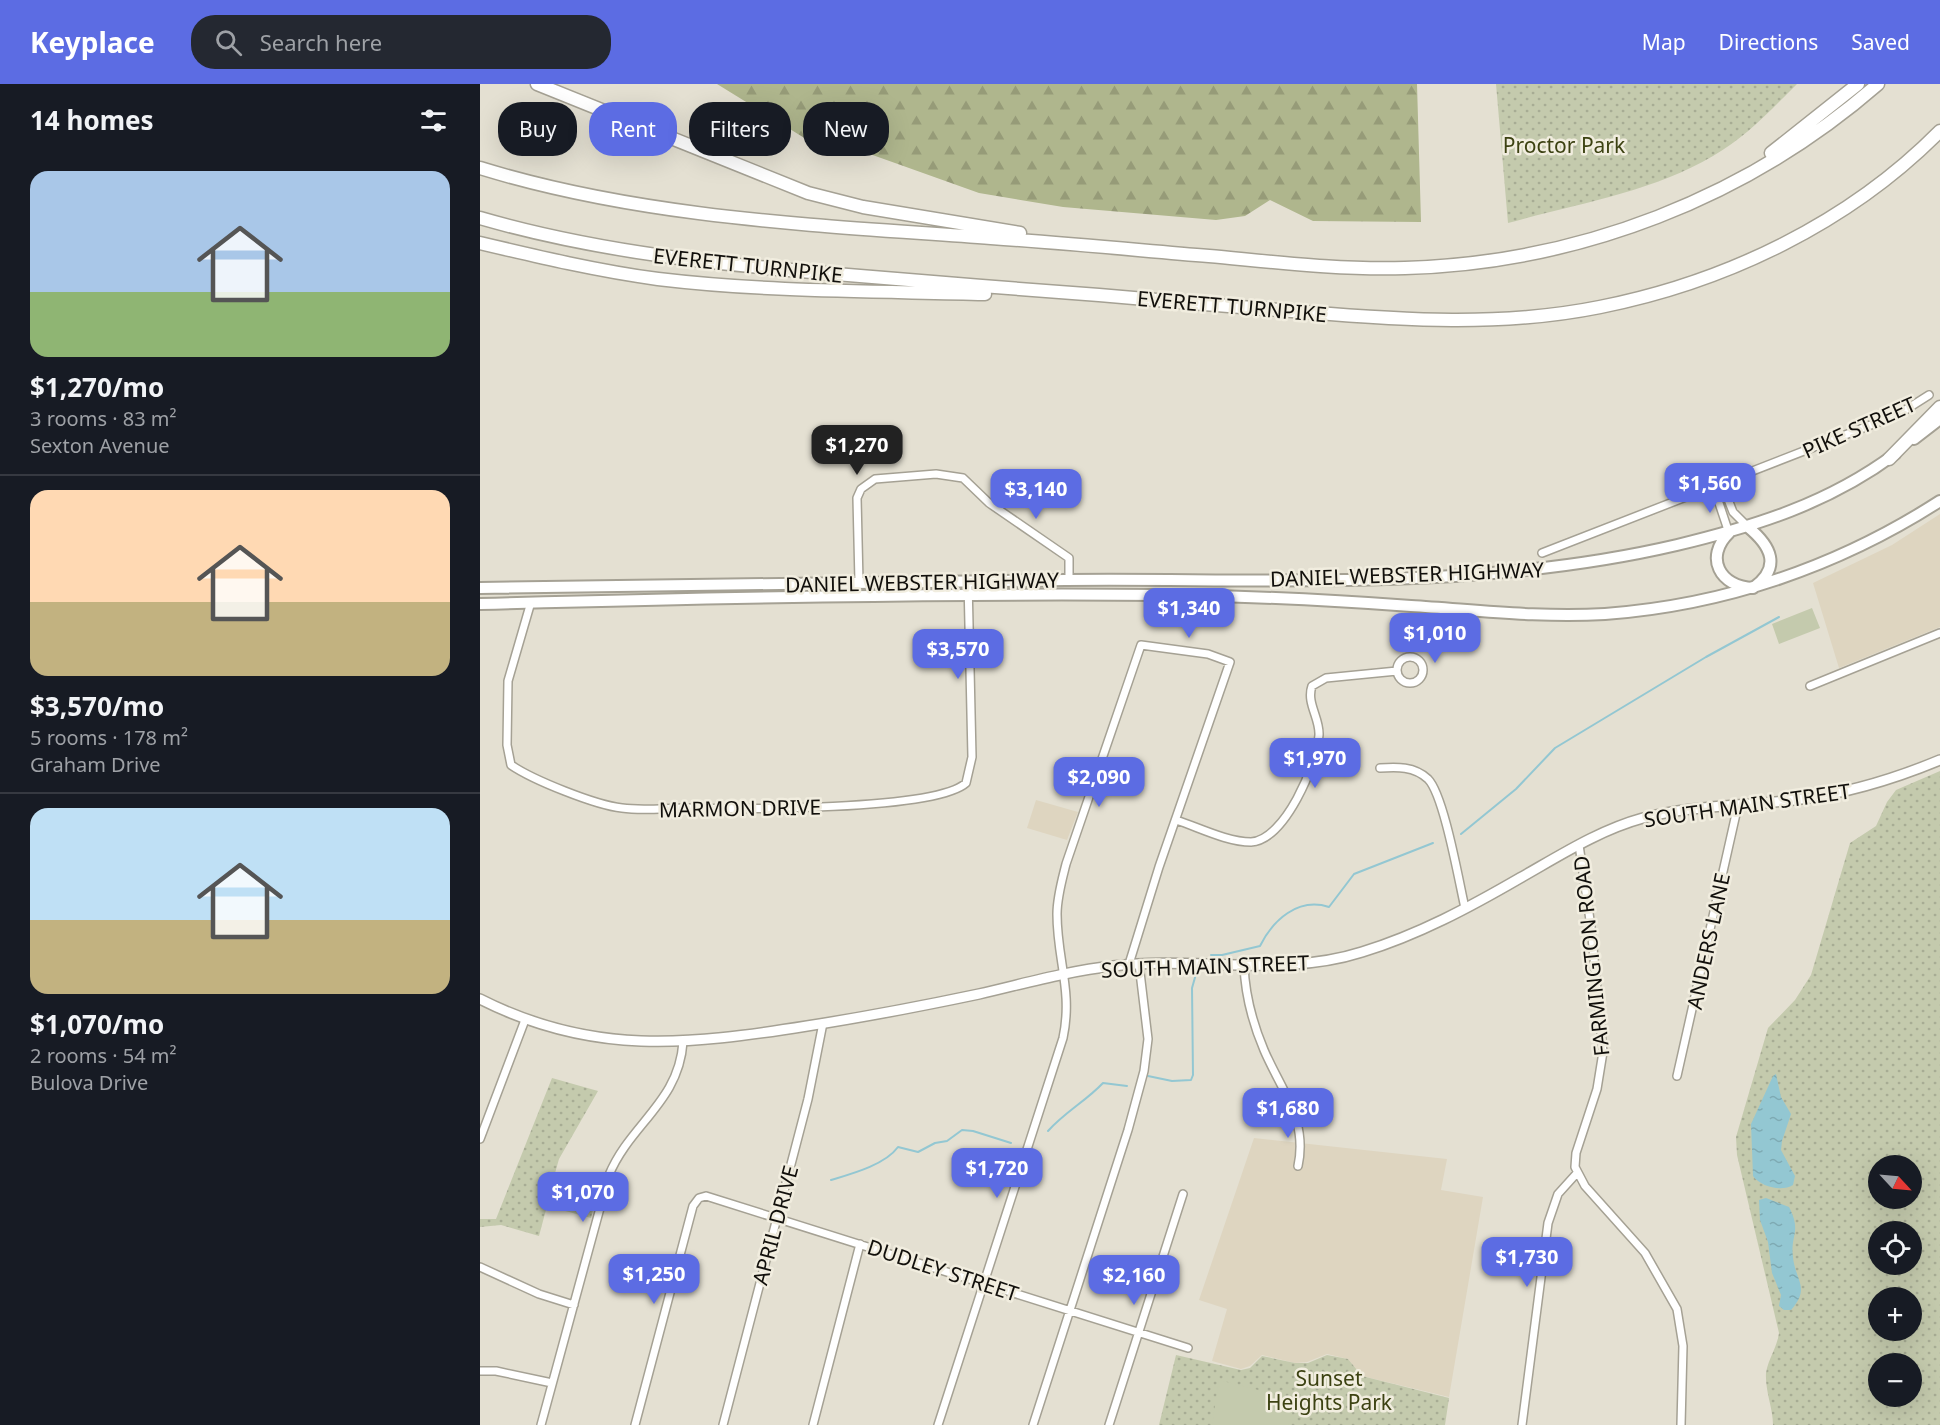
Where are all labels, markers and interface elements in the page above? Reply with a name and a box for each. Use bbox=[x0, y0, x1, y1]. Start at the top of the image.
search box bbox=[191, 15, 611, 69]
text: Keyplace bbox=[30, 23, 155, 61]
icon: search bbox=[212, 26, 245, 59]
text: Search here bbox=[260, 27, 382, 57]
text: Map bbox=[1642, 28, 1686, 56]
text: Directions bbox=[1719, 28, 1818, 56]
text: Saved bbox=[1851, 28, 1910, 56]
text: 14 homes bbox=[30, 102, 154, 138]
chip: Buy bbox=[498, 102, 577, 156]
chip: Rent bbox=[589, 102, 677, 156]
chip: Filters bbox=[689, 102, 791, 156]
chip: New bbox=[803, 102, 889, 156]
icon: filters bbox=[417, 104, 450, 137]
park label: Proctor Park bbox=[1503, 131, 1626, 159]
icon: home bbox=[186, 210, 294, 318]
street label: EVERETT TURNPIKE bbox=[652, 241, 844, 289]
street label: EVERETT TURNPIKE bbox=[1136, 284, 1328, 328]
text: $1,270/mo bbox=[30, 369, 164, 405]
street label: PIKE STREET bbox=[1798, 389, 1920, 464]
text: 3 rooms · 83 m² bbox=[30, 405, 177, 432]
pin: $1,270 bbox=[808, 425, 906, 476]
text: $1,270 bbox=[826, 431, 888, 458]
text: Sexton Avenue bbox=[30, 432, 170, 459]
pin: $1,560 bbox=[1661, 463, 1759, 514]
pin: $3,140 bbox=[987, 469, 1085, 520]
text: $1,560 bbox=[1679, 469, 1741, 496]
text: $3,140 bbox=[1005, 475, 1067, 502]
icon: home bbox=[186, 529, 294, 637]
street label: DANIEL WEBSTER HIGHWAY bbox=[1270, 555, 1545, 593]
street label: DANIEL WEBSTER HIGHWAY bbox=[785, 566, 1059, 598]
pin: $1,340 bbox=[1140, 588, 1238, 639]
text: $1,340 bbox=[1158, 594, 1220, 621]
pin: $1,010 bbox=[1386, 613, 1484, 664]
text: $1,010 bbox=[1404, 619, 1466, 646]
pin: $3,570 bbox=[909, 629, 1007, 680]
text: $3,570 bbox=[927, 635, 989, 662]
text: $3,570/mo bbox=[30, 688, 164, 724]
text: 5 rooms · 178 m² bbox=[30, 724, 188, 751]
pin: $1,970 bbox=[1266, 738, 1364, 789]
text: $1,970 bbox=[1284, 744, 1346, 771]
text: Graham Drive bbox=[30, 751, 161, 778]
pin: $2,090 bbox=[1050, 757, 1148, 808]
text: $2,090 bbox=[1068, 763, 1130, 790]
street label: SOUTH MAIN STREET bbox=[1642, 777, 1852, 833]
street label: MARMON DRIVE bbox=[659, 793, 821, 823]
icon: home bbox=[186, 847, 294, 955]
street label: FARMINGTON ROAD bbox=[1567, 854, 1615, 1058]
street label: ANDERS LANE bbox=[1680, 870, 1736, 1012]
street label: SOUTH MAIN STREET bbox=[1100, 948, 1310, 984]
text: $1,070/mo bbox=[30, 1006, 164, 1042]
text: 2 rooms · 54 m² bbox=[30, 1042, 177, 1069]
text: Bulova Drive bbox=[30, 1069, 148, 1096]
pin: $1,680 bbox=[1239, 1088, 1337, 1139]
text: $1,680 bbox=[1257, 1094, 1319, 1121]
pin: $1,720 bbox=[948, 1148, 1046, 1199]
text: $1,720 bbox=[966, 1154, 1028, 1181]
north arrow bbox=[1868, 1155, 1922, 1209]
map controls bbox=[1868, 1155, 1922, 1407]
street label: APRIL DRIVE bbox=[746, 1162, 804, 1288]
pin: $1,070 bbox=[534, 1172, 632, 1223]
text: $1,070 bbox=[552, 1178, 614, 1205]
button: locate bbox=[1868, 1221, 1922, 1275]
street label: DUDLEY STREET bbox=[864, 1232, 1022, 1308]
pin: $1,730 bbox=[1478, 1237, 1576, 1288]
text: $1,730 bbox=[1496, 1243, 1558, 1270]
pin: $1,250 bbox=[605, 1254, 703, 1305]
pin: $2,160 bbox=[1085, 1255, 1183, 1306]
text: $1,250 bbox=[623, 1260, 685, 1287]
text: $2,160 bbox=[1103, 1261, 1165, 1288]
button: + bbox=[1868, 1287, 1922, 1341]
button: − bbox=[1868, 1353, 1922, 1407]
park label: Sunset Heights Park bbox=[1266, 1364, 1393, 1416]

